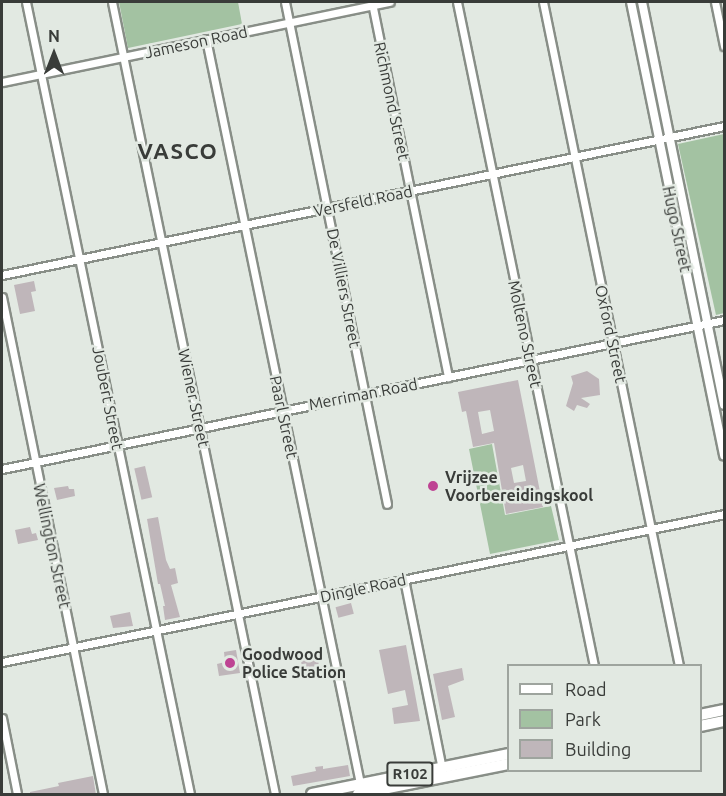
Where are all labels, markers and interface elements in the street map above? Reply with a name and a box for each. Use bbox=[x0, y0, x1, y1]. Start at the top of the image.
street label: Jameson Road bbox=[143, 22, 249, 62]
north arrow bbox=[24, 24, 84, 84]
text: N bbox=[48, 27, 60, 45]
street label: Richmond Street bbox=[370, 40, 414, 162]
district label: VASCO bbox=[138, 138, 218, 164]
street label: Versfeld Road bbox=[312, 181, 414, 221]
street label: Hugo Street bbox=[659, 184, 695, 274]
street label: De Villiers Street bbox=[323, 227, 365, 349]
street label: Molteno Street bbox=[504, 279, 546, 389]
street label: Oxford Street bbox=[591, 283, 631, 385]
street label: Joubert Street bbox=[89, 345, 127, 451]
street label: Wiener Street bbox=[174, 347, 214, 449]
street label: Paarl Street bbox=[266, 374, 302, 460]
street label: Merriman Road bbox=[307, 374, 419, 414]
place label: Vrijzee Voorbereidingskool bbox=[445, 467, 593, 505]
marker: Vrijzee Voorbereidingskool bbox=[426, 479, 440, 493]
street label: Wellington Street bbox=[29, 482, 75, 610]
street label: Dingle Road bbox=[318, 570, 408, 606]
place label: Goodwood Police Station bbox=[242, 644, 346, 682]
marker: Goodwood Police Station bbox=[223, 656, 237, 670]
legend bbox=[507, 664, 702, 772]
text: Road bbox=[565, 679, 607, 699]
text: Park bbox=[565, 709, 601, 729]
text: Building bbox=[565, 739, 631, 759]
road number: R102 bbox=[386, 762, 434, 786]

